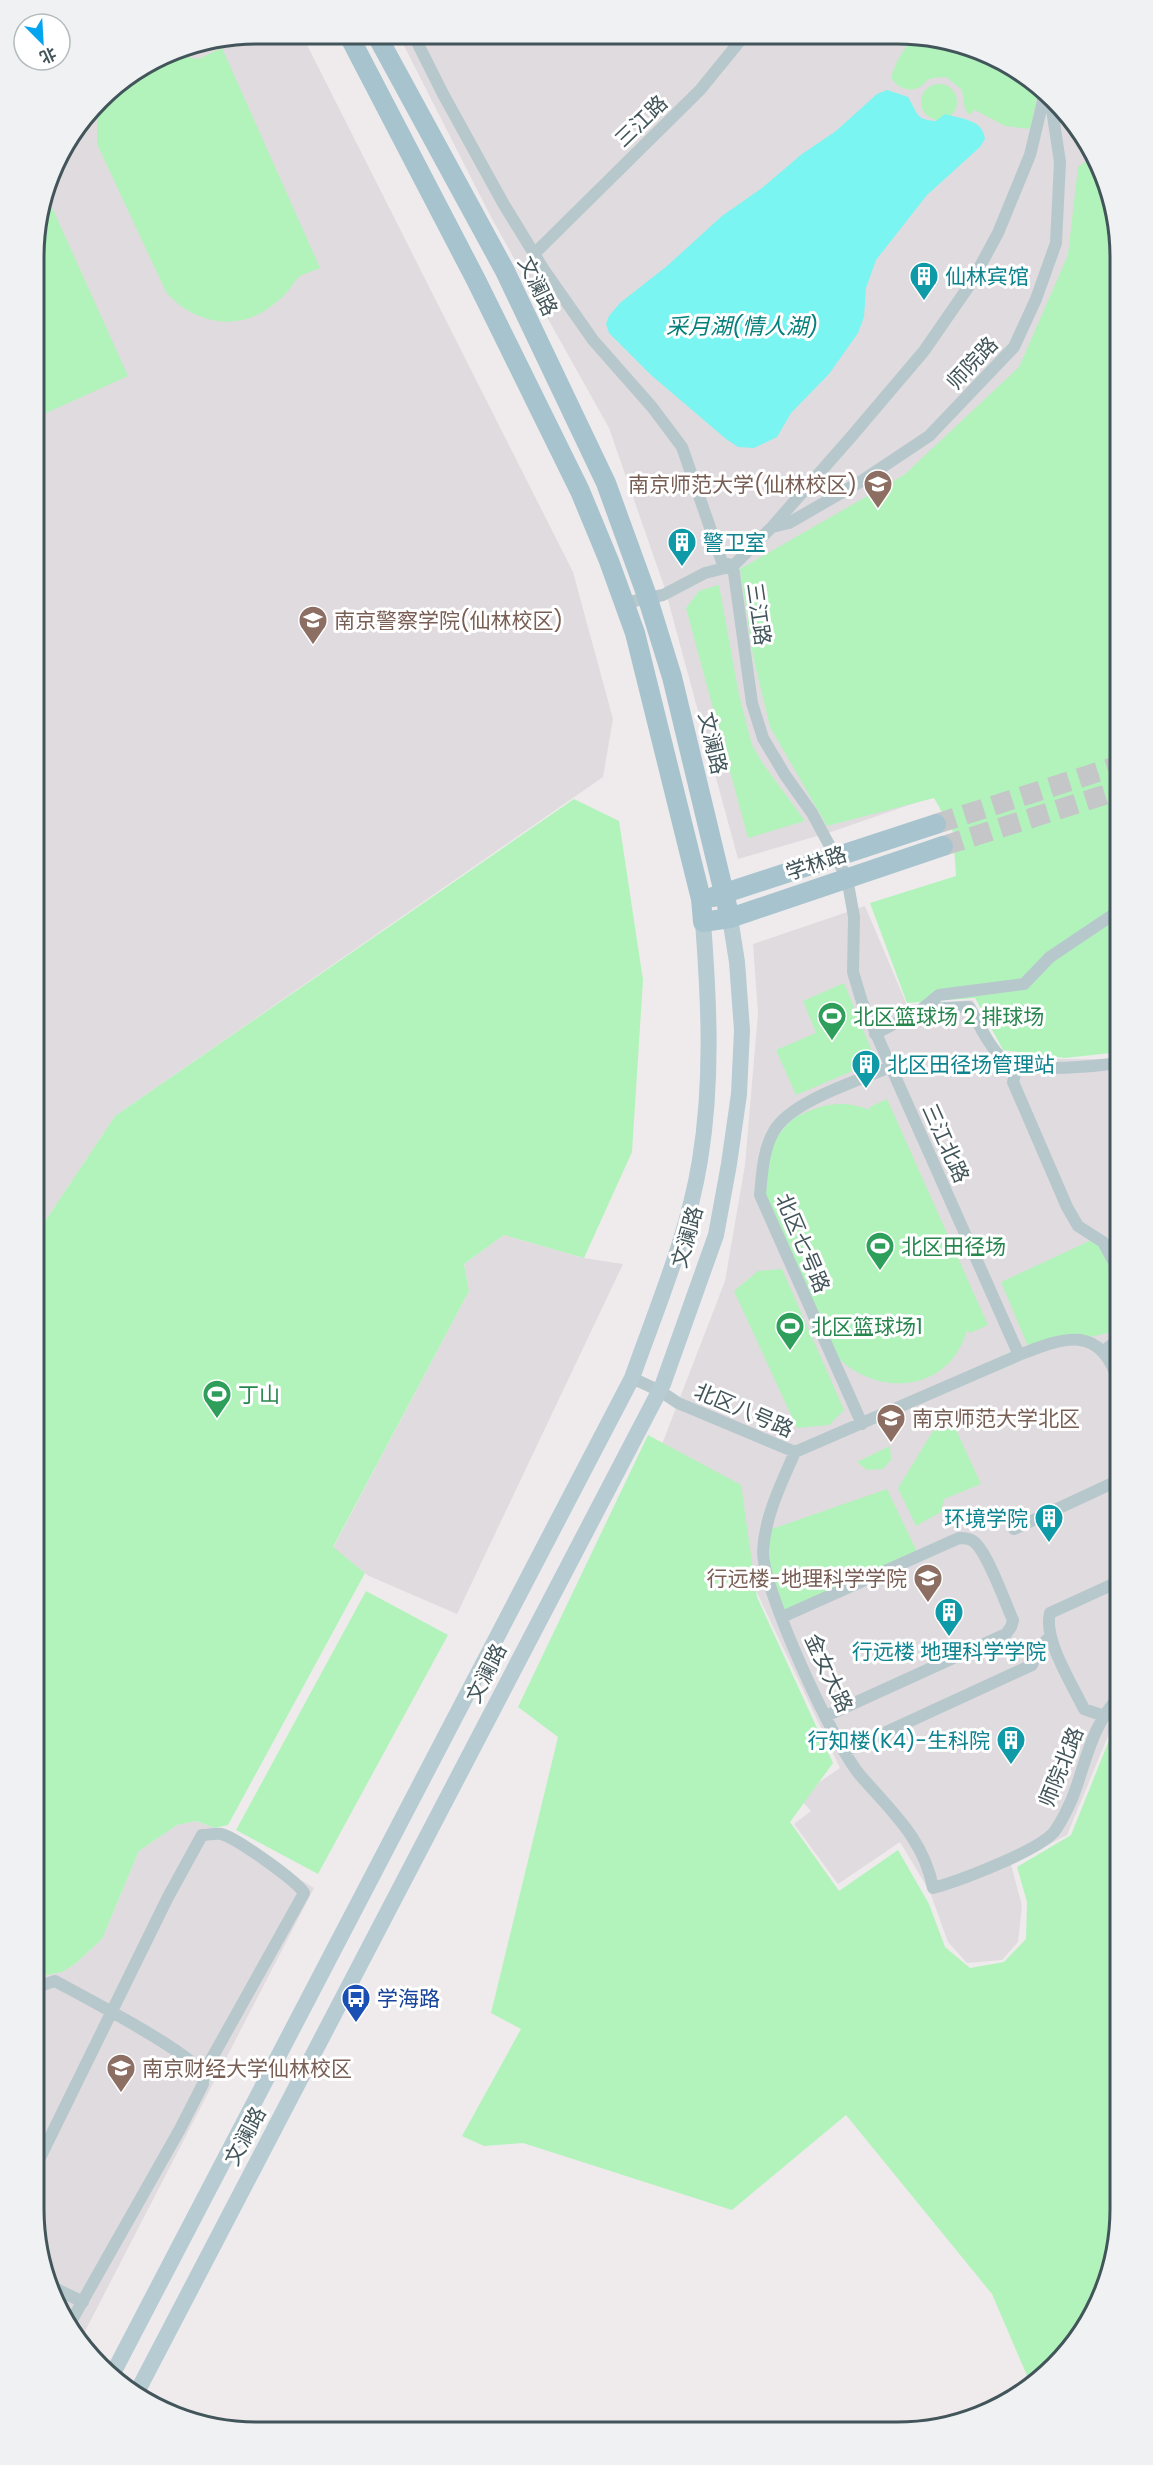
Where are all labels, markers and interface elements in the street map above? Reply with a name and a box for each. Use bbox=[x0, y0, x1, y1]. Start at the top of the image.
north arrow bbox=[12, 12, 72, 72]
text: 北 bbox=[36, 41, 60, 69]
street label: 三江路 bbox=[608, 89, 674, 153]
street label: 文澜路 bbox=[511, 251, 565, 321]
building icon: 仙林宾馆 bbox=[908, 260, 940, 302]
place label: 仙林宾馆 bbox=[945, 262, 1029, 291]
water label: 采月湖(情人湖) bbox=[666, 311, 818, 342]
street label: 师院路 bbox=[940, 330, 1004, 396]
school or university icon: 南京师范大学(仙林校区) bbox=[862, 468, 894, 510]
place label: 南京师范大学(仙林校区) bbox=[628, 470, 857, 499]
building icon: 警卫室 bbox=[666, 526, 698, 568]
place label: 警卫室 bbox=[703, 528, 766, 557]
street label: 三江路 bbox=[740, 581, 778, 647]
school or university icon: 南京警察学院(仙林校区) bbox=[297, 604, 329, 646]
place label: 南京警察学院(仙林校区) bbox=[334, 606, 563, 635]
street label: 文澜路 bbox=[692, 709, 734, 777]
street label: 学林路 bbox=[781, 839, 851, 887]
sports icon: 北区篮球场 2 排球场 bbox=[816, 1000, 848, 1042]
place label: 北区篮球场 2 排球场 bbox=[853, 1002, 1044, 1031]
building icon: 北区田径场管理站 bbox=[850, 1048, 882, 1090]
place label: 北区田径场管理站 bbox=[887, 1050, 1055, 1079]
street label: 三江北路 bbox=[916, 1099, 976, 1187]
street label: 北区七号路 bbox=[769, 1189, 837, 1297]
street label: 文澜路 bbox=[664, 1203, 710, 1271]
sports icon: 北区田径场 bbox=[864, 1230, 896, 1272]
place label: 北区田径场 bbox=[901, 1232, 1006, 1261]
sports icon: 北区篮球场1 bbox=[774, 1310, 806, 1352]
place label: 北区篮球场1 bbox=[811, 1312, 923, 1341]
street label: 北区八号路 bbox=[690, 1376, 798, 1444]
sports icon: 丁山 bbox=[201, 1378, 233, 1420]
place label: 丁山 bbox=[238, 1380, 280, 1409]
school or university icon: 南京师范大学北区 bbox=[875, 1402, 907, 1444]
place label: 南京师范大学北区 bbox=[912, 1404, 1080, 1433]
building icon: 环境学院 bbox=[1033, 1502, 1065, 1544]
place label: 环境学院 bbox=[944, 1504, 1028, 1533]
school or university icon: 行远楼-地理科学学院 bbox=[912, 1562, 944, 1604]
place label: 行远楼-地理科学学院 bbox=[706, 1564, 907, 1593]
building icon: 行远楼 地理科学学院 bbox=[933, 1596, 965, 1638]
street label: 金女大路 bbox=[798, 1629, 860, 1717]
place label: 行远楼 地理科学学院 bbox=[852, 1637, 1046, 1666]
street label: 文澜路 bbox=[459, 1638, 513, 1708]
street label: 师院北路 bbox=[1032, 1723, 1090, 1811]
building icon: 行知楼(K4)-生科院 bbox=[995, 1724, 1027, 1766]
place label: 行知楼(K4)-生科院 bbox=[808, 1726, 990, 1755]
bus stop icon: 学海路 bbox=[340, 1982, 372, 2024]
place label: 学海路 bbox=[377, 1984, 440, 2013]
school or university icon: 南京财经大学仙林校区 bbox=[105, 2052, 137, 2094]
place label: 南京财经大学仙林校区 bbox=[142, 2054, 352, 2083]
street label: 文澜路 bbox=[217, 2101, 273, 2171]

